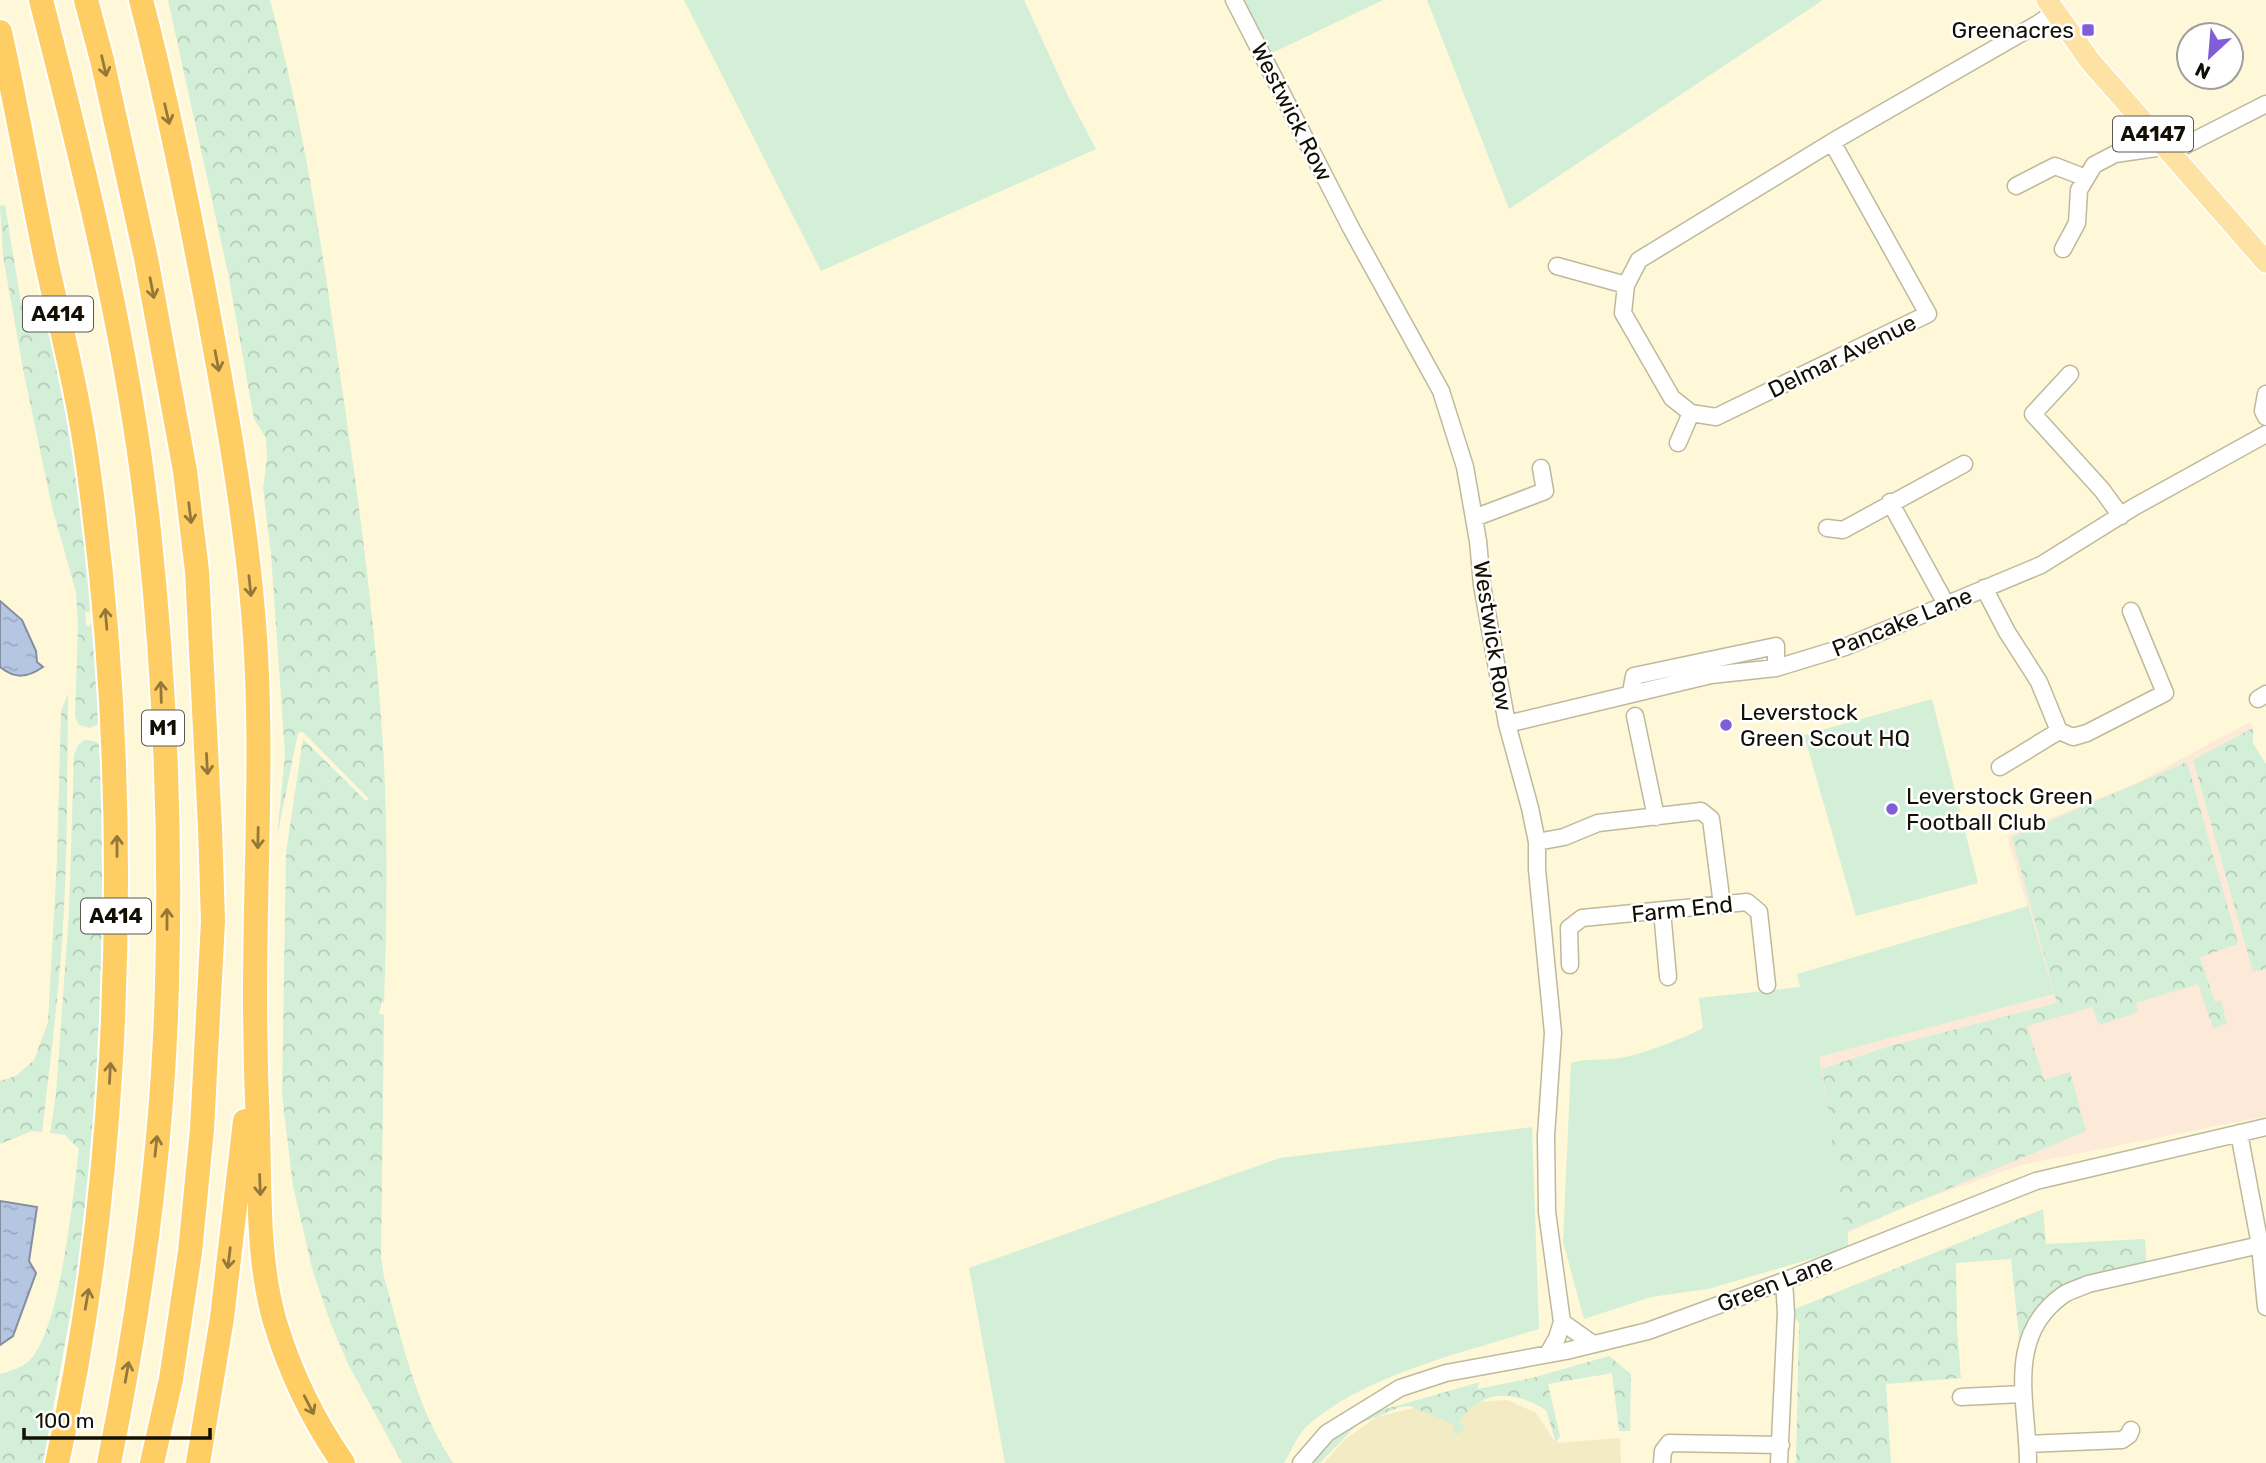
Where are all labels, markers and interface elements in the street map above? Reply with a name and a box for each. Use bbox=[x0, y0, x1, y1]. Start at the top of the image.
place label: Greenacres bbox=[1952, 16, 2074, 44]
north arrow bbox=[2175, 21, 2245, 91]
marker: Greenacres bbox=[2080, 22, 2096, 38]
street label: Westwick Row bbox=[1245, 38, 1339, 186]
one-way arrow bbox=[97, 54, 111, 77]
text: N bbox=[2192, 57, 2214, 84]
one-way arrow bbox=[161, 102, 174, 125]
road number: A4147 bbox=[2113, 116, 2193, 152]
one-way arrow bbox=[146, 276, 159, 299]
road number: A414 bbox=[23, 296, 93, 332]
street label: Delmar Avenue bbox=[1763, 308, 1921, 404]
one-way arrow bbox=[211, 349, 225, 372]
one-way arrow bbox=[184, 501, 197, 523]
street label: Westwick Row bbox=[1467, 559, 1519, 713]
one-way arrow bbox=[244, 574, 257, 597]
street label: Pancake Lane bbox=[1828, 581, 1976, 663]
one-way arrow bbox=[99, 608, 112, 631]
one-way arrow bbox=[155, 681, 168, 704]
place label: Leverstock Green Scout HQ bbox=[1740, 698, 1910, 752]
road number: M1 bbox=[142, 710, 184, 746]
marker: Leverstock Green Scout HQ bbox=[1718, 717, 1734, 733]
one-way arrow bbox=[201, 752, 214, 775]
place label: Leverstock Green Football Club bbox=[1906, 782, 2093, 836]
marker: Leverstock Green Football Club bbox=[1884, 801, 1900, 817]
one-way arrow bbox=[251, 826, 265, 849]
one-way arrow bbox=[110, 835, 124, 858]
street label: Farm End bbox=[1630, 890, 1734, 928]
road number: A414 bbox=[81, 898, 151, 934]
one-way arrow bbox=[160, 908, 174, 931]
one-way arrow bbox=[104, 1062, 117, 1085]
one-way arrow bbox=[150, 1136, 163, 1158]
one-way arrow bbox=[253, 1174, 266, 1197]
one-way arrow bbox=[223, 1246, 236, 1268]
street label: Green Lane bbox=[1713, 1248, 1837, 1318]
one-way arrow bbox=[81, 1289, 94, 1311]
one-way arrow bbox=[121, 1361, 134, 1384]
one-way arrow bbox=[302, 1394, 316, 1415]
scale bar bbox=[24, 1396, 210, 1440]
text: 100 m bbox=[35, 1408, 94, 1433]

